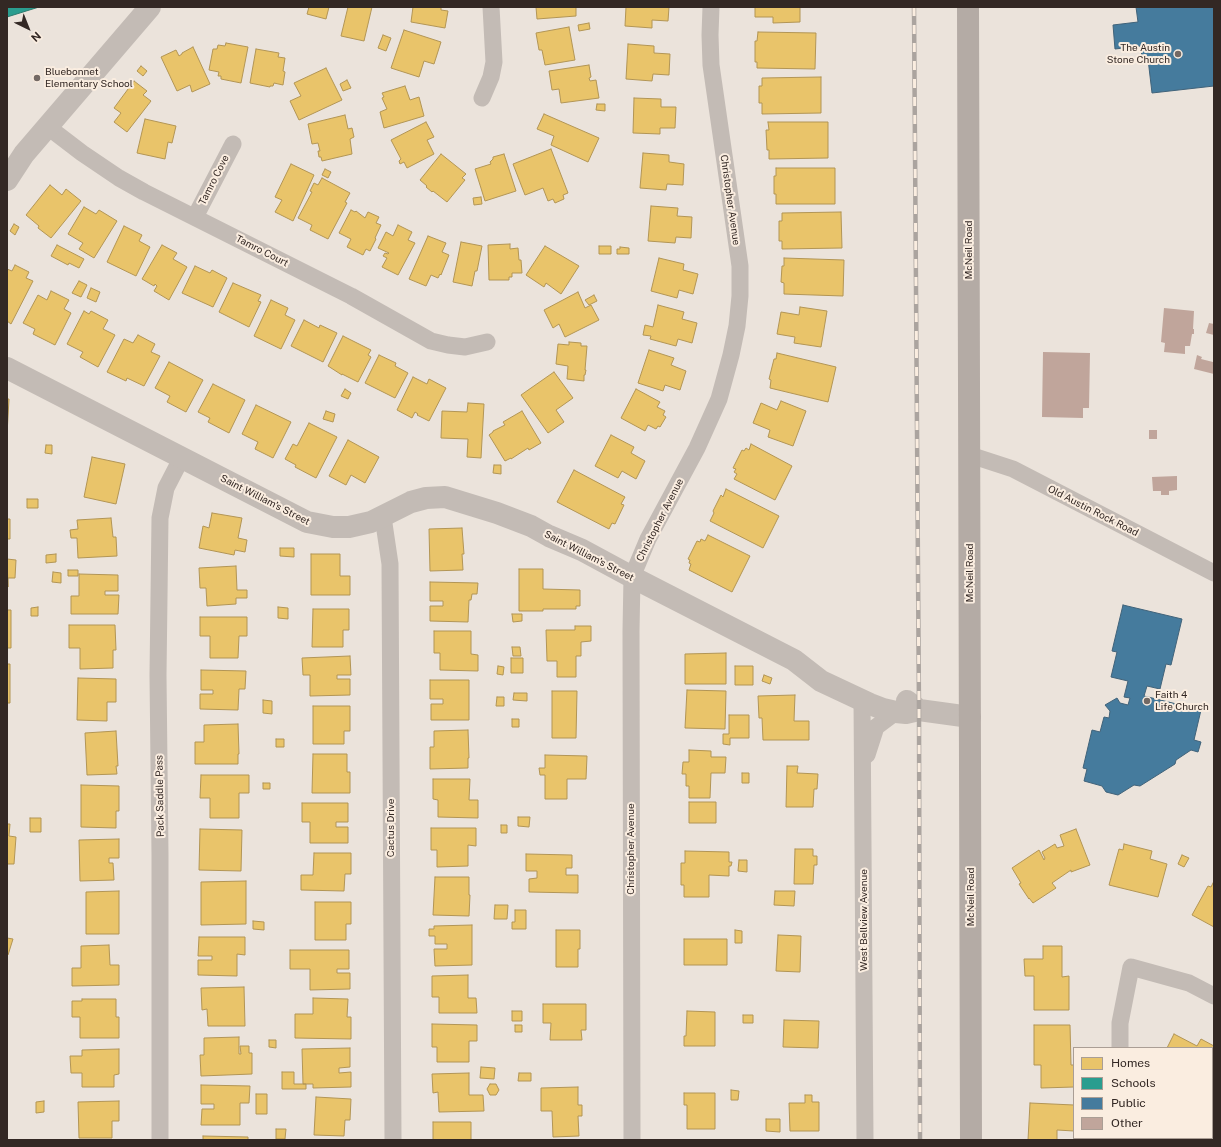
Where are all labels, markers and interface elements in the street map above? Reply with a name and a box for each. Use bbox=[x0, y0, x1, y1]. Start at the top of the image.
north arrow bbox=[8, 8, 48, 48]
text: N bbox=[29, 29, 43, 44]
place label: The Austin Stone Church bbox=[1107, 42, 1170, 66]
marker: The Austin Stone Church bbox=[1173, 49, 1183, 59]
place label: Bluebonnet Elementary School bbox=[45, 66, 133, 90]
marker: Bluebonnet Elementary School bbox=[32, 73, 42, 83]
street label: Tamro Cove bbox=[196, 153, 232, 207]
street label: Christopher Avenue bbox=[718, 154, 742, 246]
street label: McNeil Road bbox=[963, 221, 975, 279]
street label: Tamro Court bbox=[234, 233, 290, 269]
street label: Saint William's Street bbox=[218, 472, 312, 528]
street label: Christopher Avenue bbox=[634, 477, 686, 563]
street label: Old Austin Rock Road bbox=[1046, 483, 1140, 539]
street label: Saint William's Street bbox=[542, 528, 636, 584]
street label: McNeil Road bbox=[964, 544, 976, 602]
place label: Faith 4 Life Church bbox=[1155, 689, 1209, 712]
marker: Faith 4 Life Church bbox=[1142, 696, 1152, 706]
street label: Pack Saddle Pass bbox=[153, 755, 167, 837]
street label: Cactus Drive bbox=[385, 799, 397, 857]
street label: Christopher Avenue bbox=[625, 803, 637, 895]
street label: McNeil Road bbox=[965, 868, 977, 926]
street label: West Bellview Avenue bbox=[858, 869, 870, 971]
legend bbox=[1073, 1047, 1213, 1139]
text: Homes bbox=[1111, 1056, 1150, 1070]
text: Schools bbox=[1111, 1076, 1156, 1090]
text: Public bbox=[1111, 1096, 1146, 1110]
text: Other bbox=[1111, 1116, 1143, 1130]

